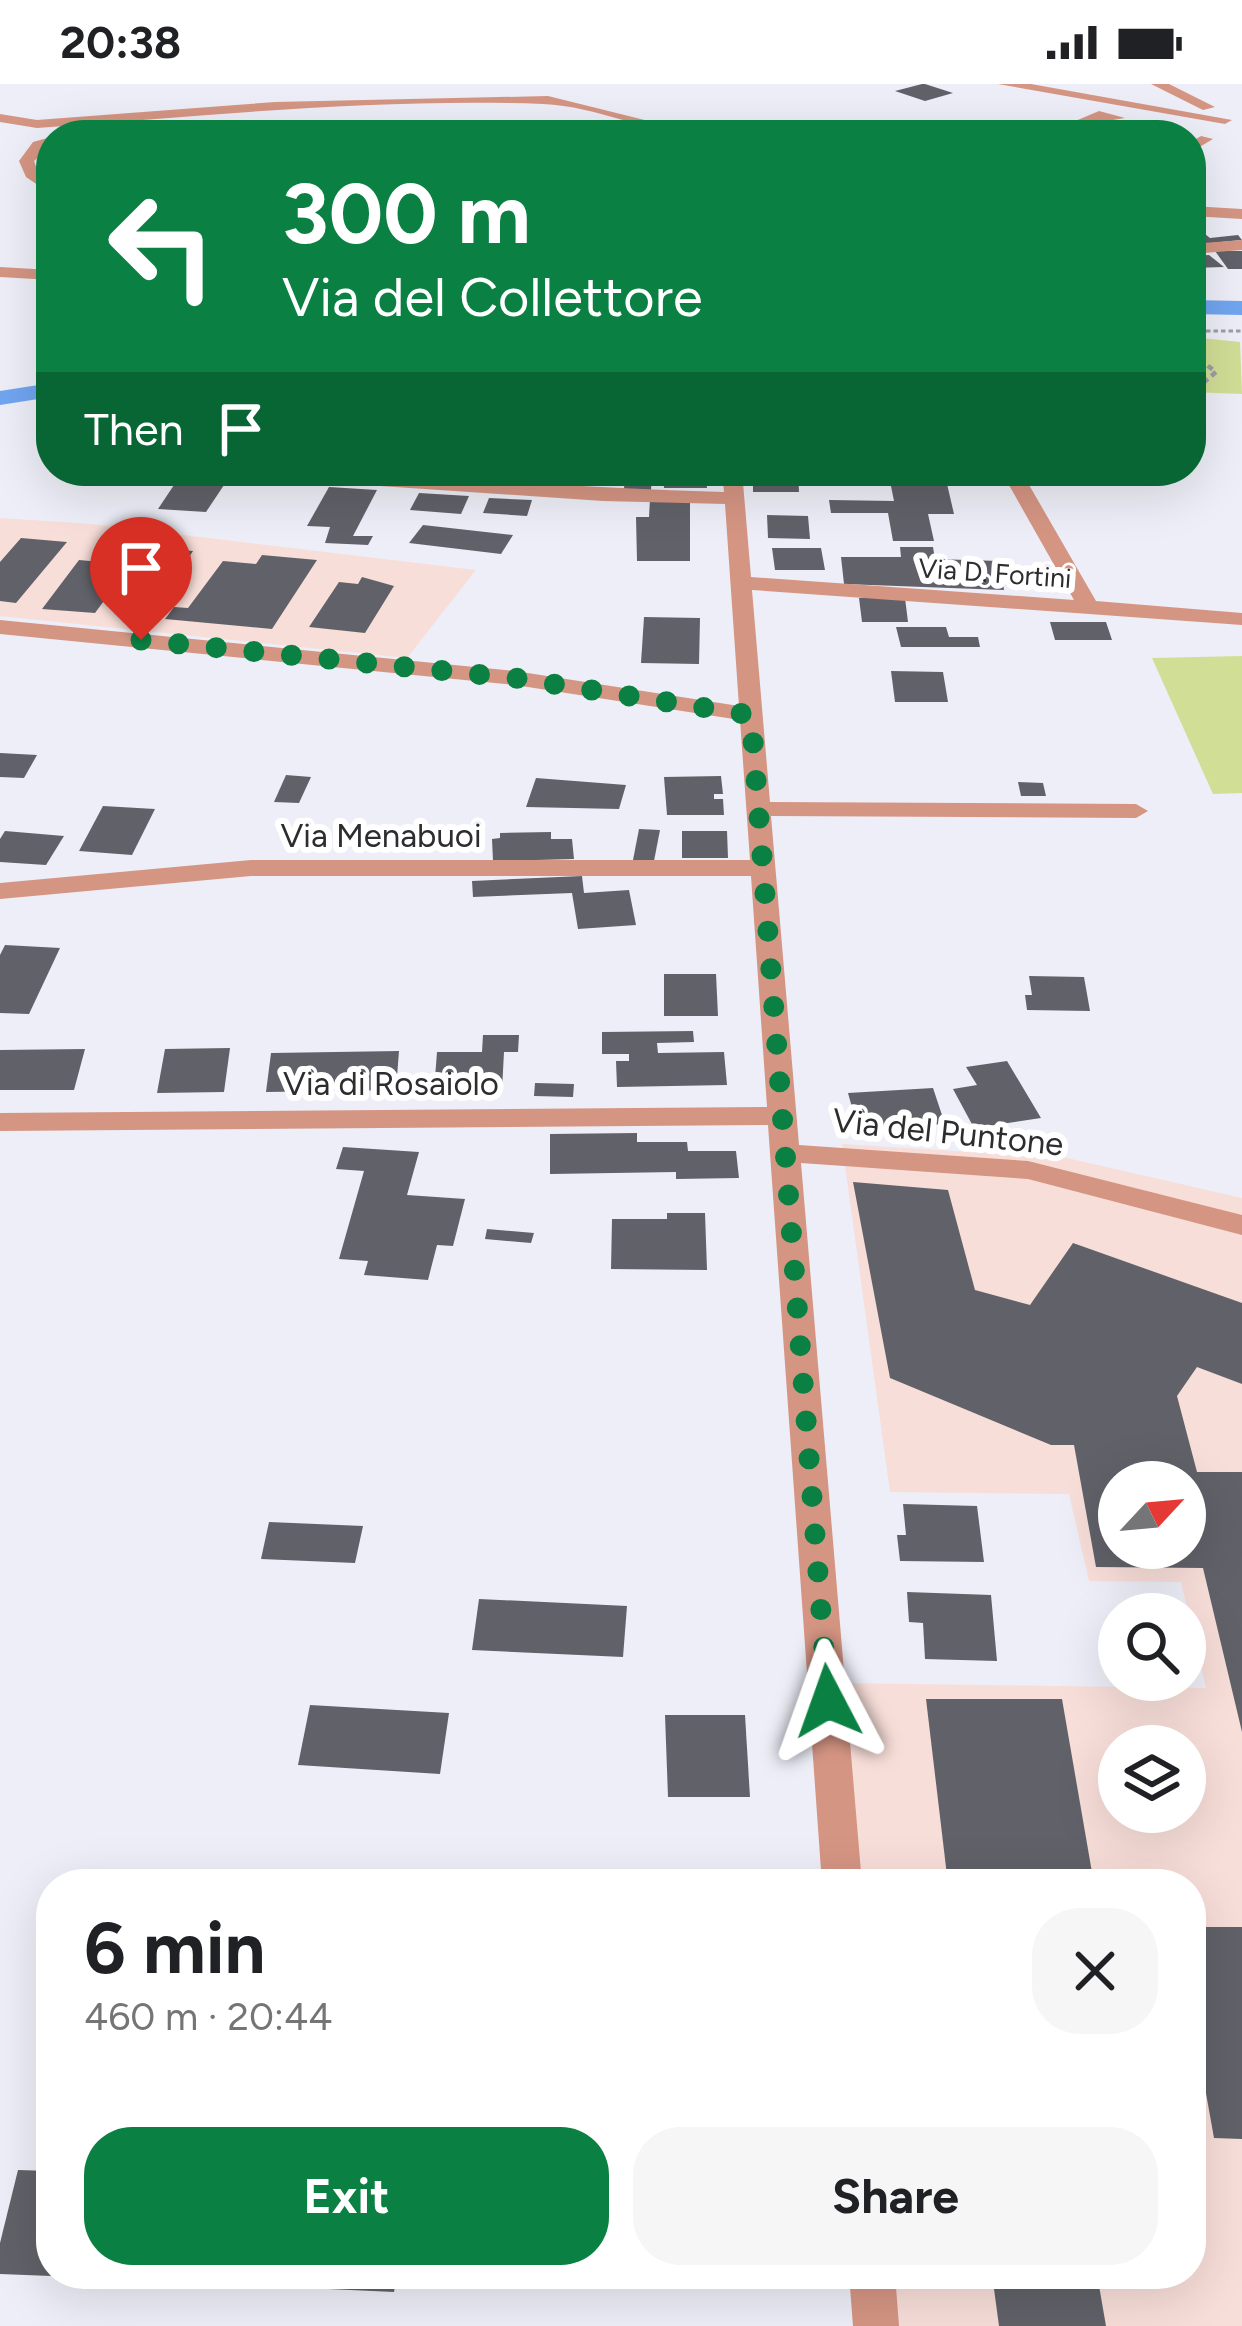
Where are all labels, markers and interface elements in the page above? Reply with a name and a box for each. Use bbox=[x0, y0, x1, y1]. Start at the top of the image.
text: 20:38 bbox=[60, 15, 181, 69]
text: 300 m bbox=[282, 163, 531, 264]
icon: left bbox=[84, 168, 240, 324]
text: Via del Collettore bbox=[282, 265, 702, 330]
icon: arrive bbox=[208, 396, 274, 462]
text: Then bbox=[84, 402, 184, 456]
pin bbox=[90, 517, 192, 640]
icon: arrive bbox=[108, 535, 174, 601]
street label: Via D. Fortini bbox=[917, 551, 1073, 595]
street label: Via Menabuoi bbox=[280, 816, 482, 855]
street label: Via di Rosaiolo bbox=[283, 1064, 499, 1103]
street label: Via del Puntone bbox=[831, 1100, 1065, 1164]
north arrow bbox=[1098, 1461, 1206, 1569]
map controls bbox=[1098, 1461, 1206, 1833]
button: search bbox=[1098, 1593, 1206, 1701]
position arrow bbox=[765, 1638, 891, 1764]
button: layers bbox=[1098, 1725, 1206, 1833]
text: 6 min bbox=[84, 1905, 265, 1991]
button: close bbox=[1032, 1908, 1158, 2034]
text: 460 m · 20:44 bbox=[84, 1993, 332, 2040]
button: Exit bbox=[84, 2127, 609, 2265]
button: Share bbox=[633, 2127, 1158, 2265]

